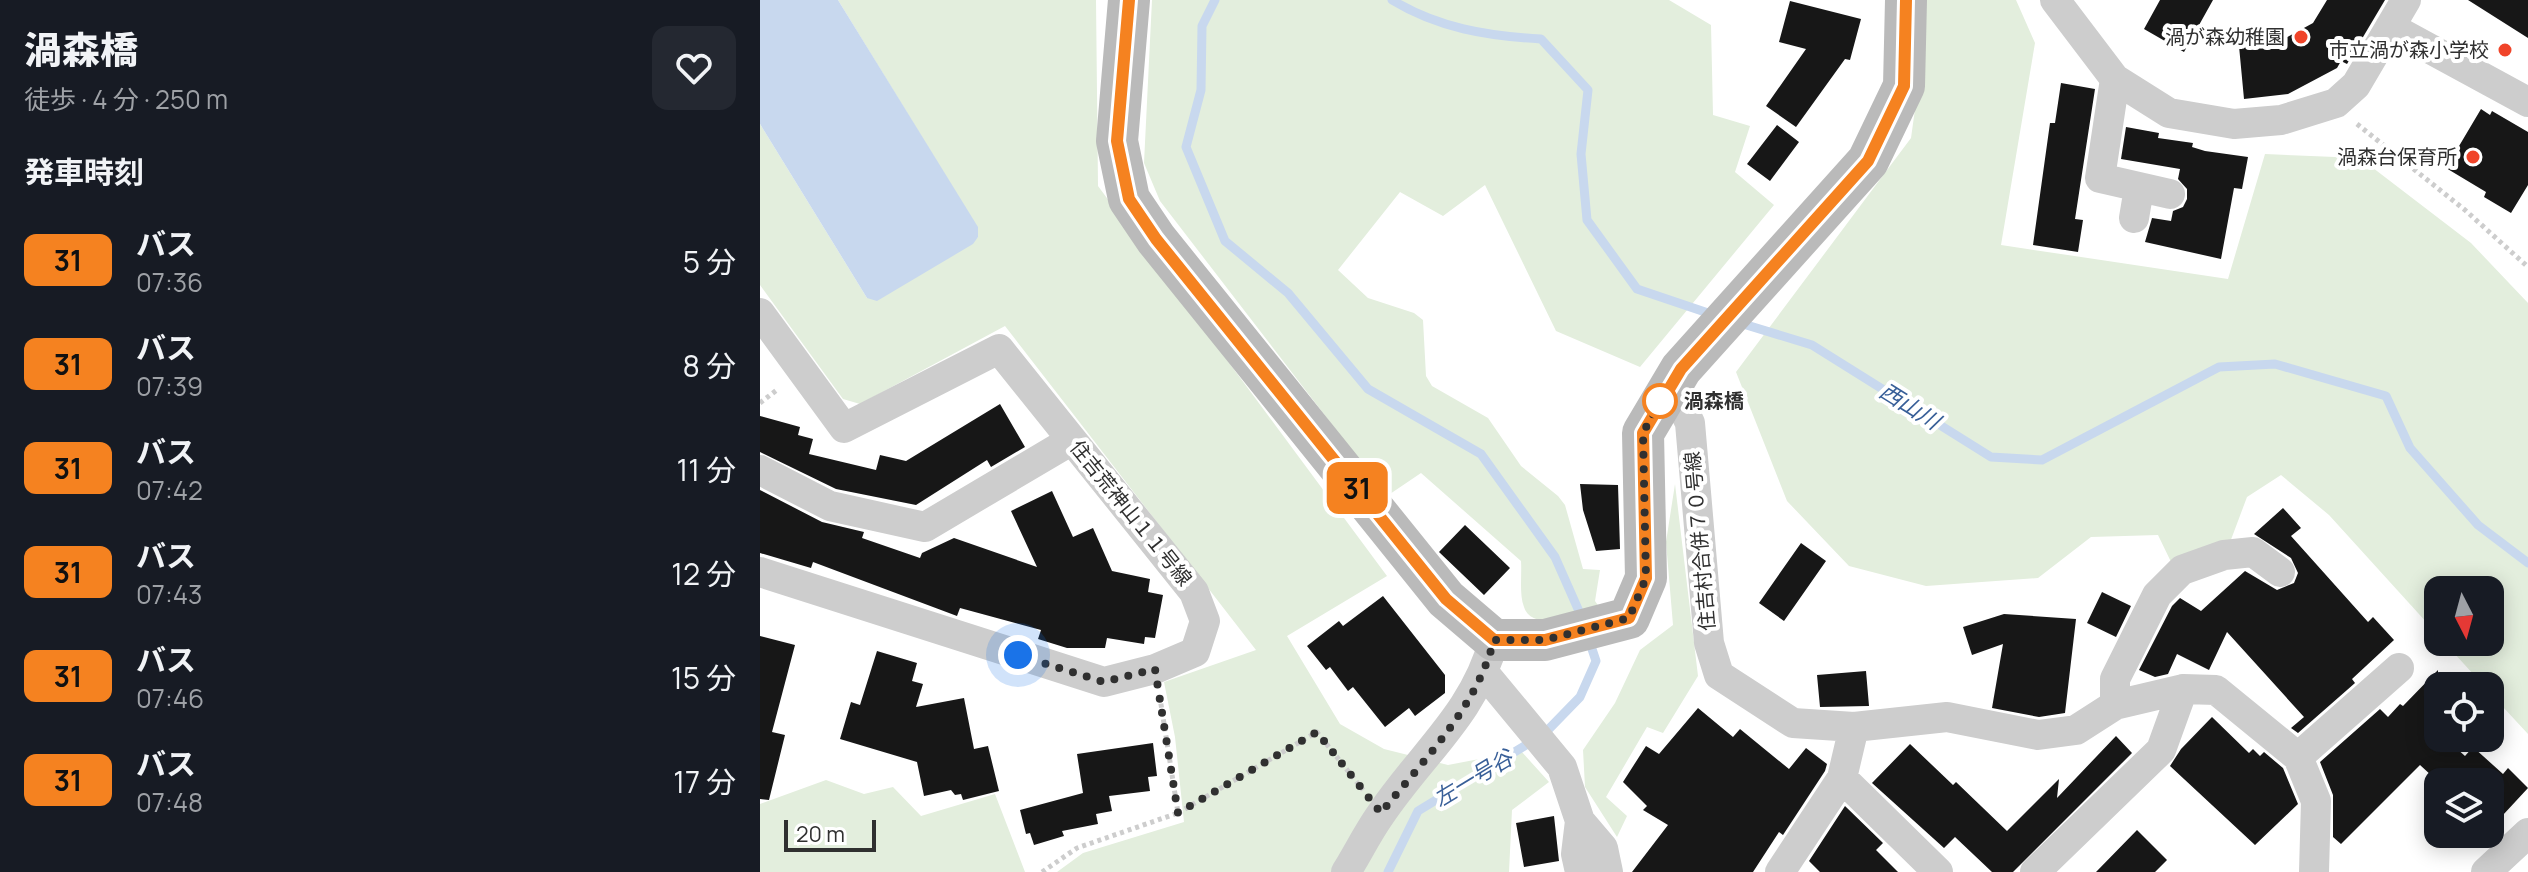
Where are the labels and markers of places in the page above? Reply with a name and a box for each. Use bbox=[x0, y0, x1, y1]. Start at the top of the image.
place label: 渦が森幼稚園 bbox=[2165, 23, 2285, 50]
marker: 渦が森幼稚園 bbox=[2292, 28, 2310, 46]
place label: 市立渦が森小学校 bbox=[2329, 36, 2489, 63]
marker: 市立渦が森小学校 bbox=[2496, 41, 2514, 59]
place label: 渦森台保育所 bbox=[2337, 143, 2457, 170]
marker: 渦森台保育所 bbox=[2464, 148, 2482, 166]
marker: 渦森橋 bbox=[1643, 384, 1677, 418]
place label: 渦森橋 bbox=[1684, 387, 1744, 414]

